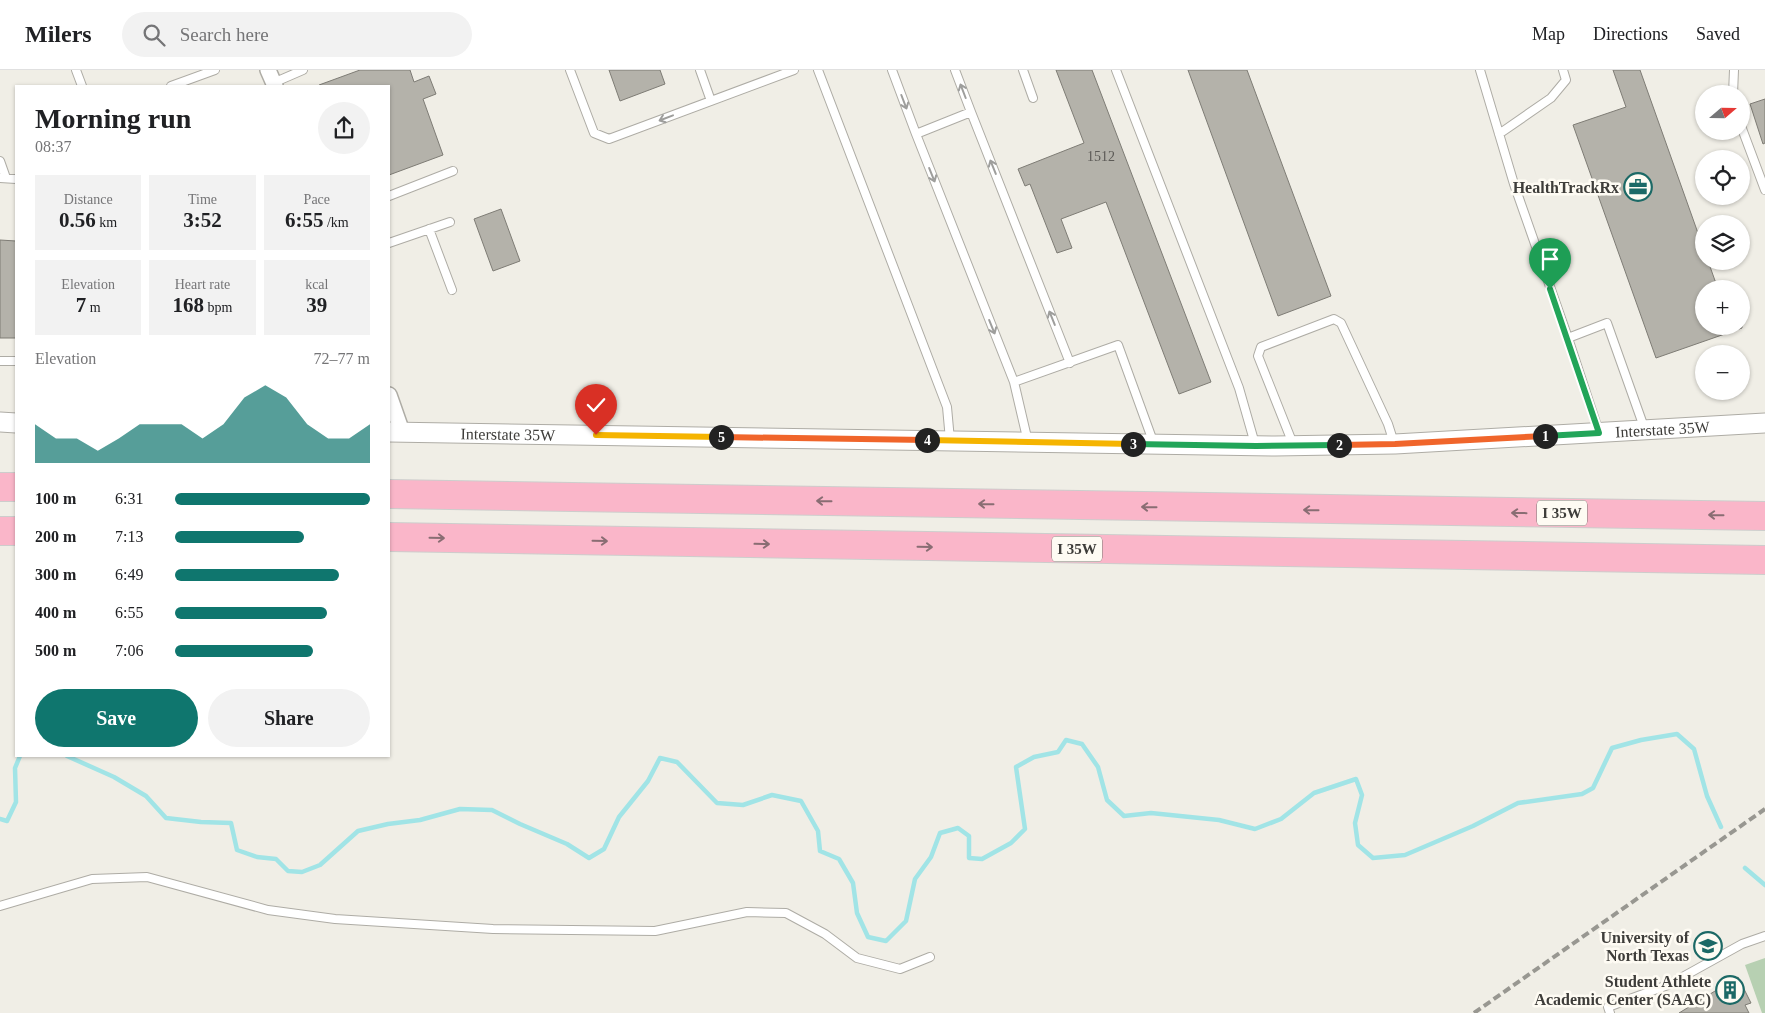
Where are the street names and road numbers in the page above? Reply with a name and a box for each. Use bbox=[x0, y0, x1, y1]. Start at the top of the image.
street label: Interstate 35W bbox=[1615, 418, 1711, 440]
street label: Interstate 35W bbox=[461, 425, 556, 444]
road number: I 35W bbox=[1537, 500, 1587, 526]
road number: I 35W bbox=[1052, 536, 1102, 562]

